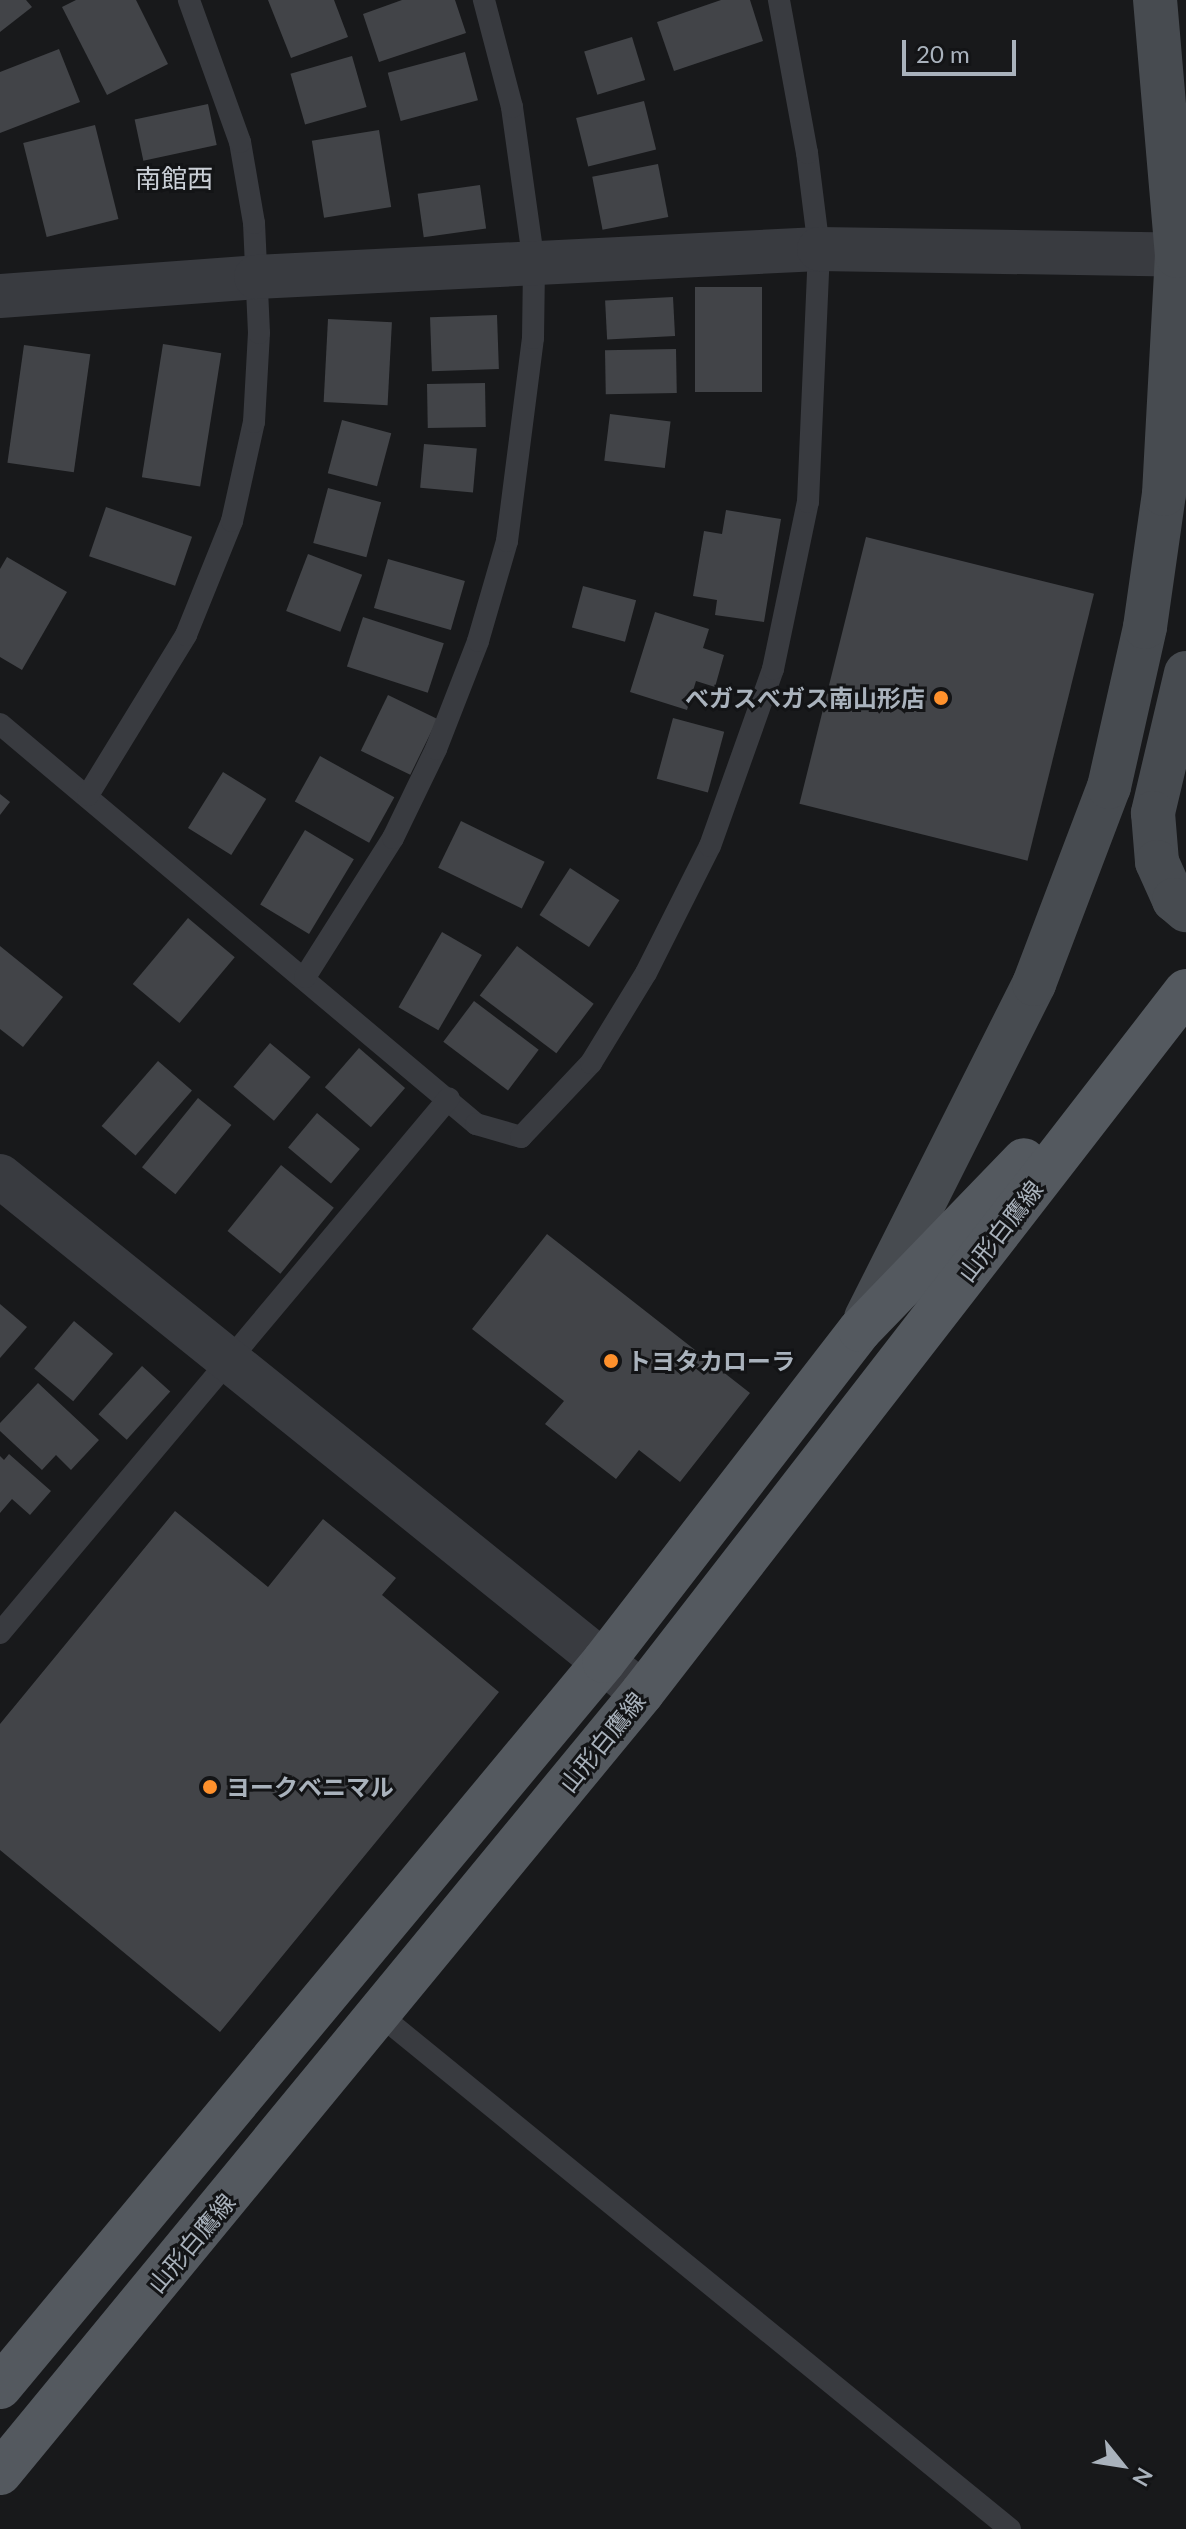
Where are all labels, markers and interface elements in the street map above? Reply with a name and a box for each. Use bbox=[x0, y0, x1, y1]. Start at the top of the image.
scale bar bbox=[906, 24, 1020, 74]
text: 20 m bbox=[916, 39, 970, 68]
district label: 南館西 bbox=[135, 163, 213, 195]
place label: べガスべガス南山形店 bbox=[685, 684, 925, 712]
marker: べガスべガス南山形店 bbox=[932, 689, 950, 707]
street label: 山形白鷹線 bbox=[952, 1175, 1048, 1287]
place label: トヨタカローラ bbox=[627, 1347, 795, 1375]
marker: トヨタカローラ bbox=[602, 1352, 620, 1370]
street label: 山形白鷹線 bbox=[553, 1686, 651, 1798]
place label: ヨークベニマル bbox=[226, 1773, 394, 1801]
marker: ヨークベニマル bbox=[201, 1778, 219, 1796]
street label: 山形白鷹線 bbox=[141, 2188, 241, 2298]
north arrow bbox=[1082, 2425, 1162, 2505]
text: N bbox=[1127, 2463, 1159, 2491]

